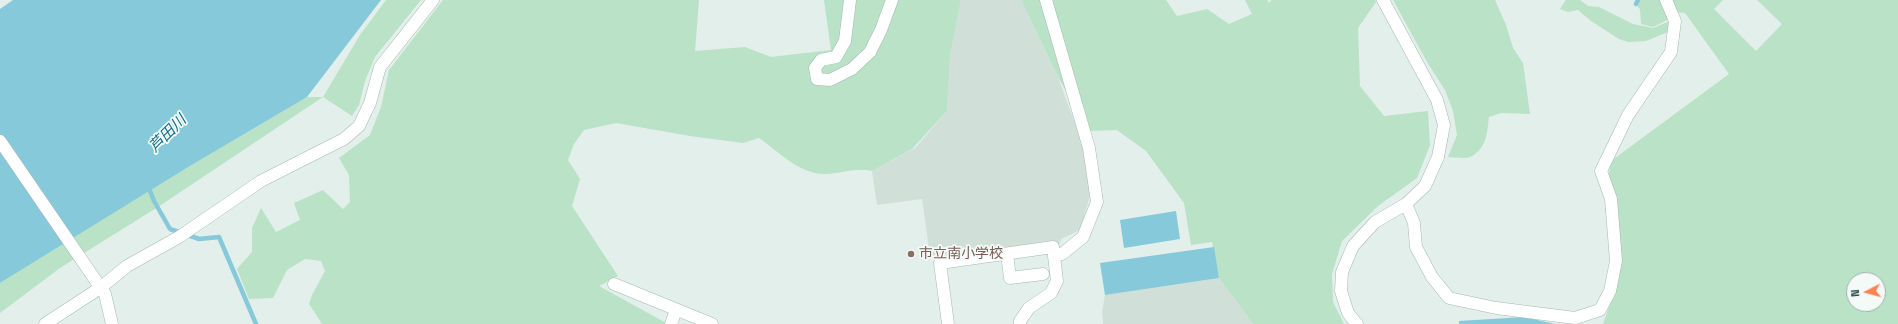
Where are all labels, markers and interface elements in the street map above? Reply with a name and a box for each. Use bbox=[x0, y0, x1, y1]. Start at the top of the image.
water label: 芦田川 bbox=[146, 112, 190, 156]
place label: 市立南小学校 bbox=[919, 246, 1003, 262]
marker: 市立南小学校 bbox=[906, 249, 916, 259]
north arrow bbox=[1846, 272, 1886, 312]
text: N bbox=[1848, 289, 1862, 298]

